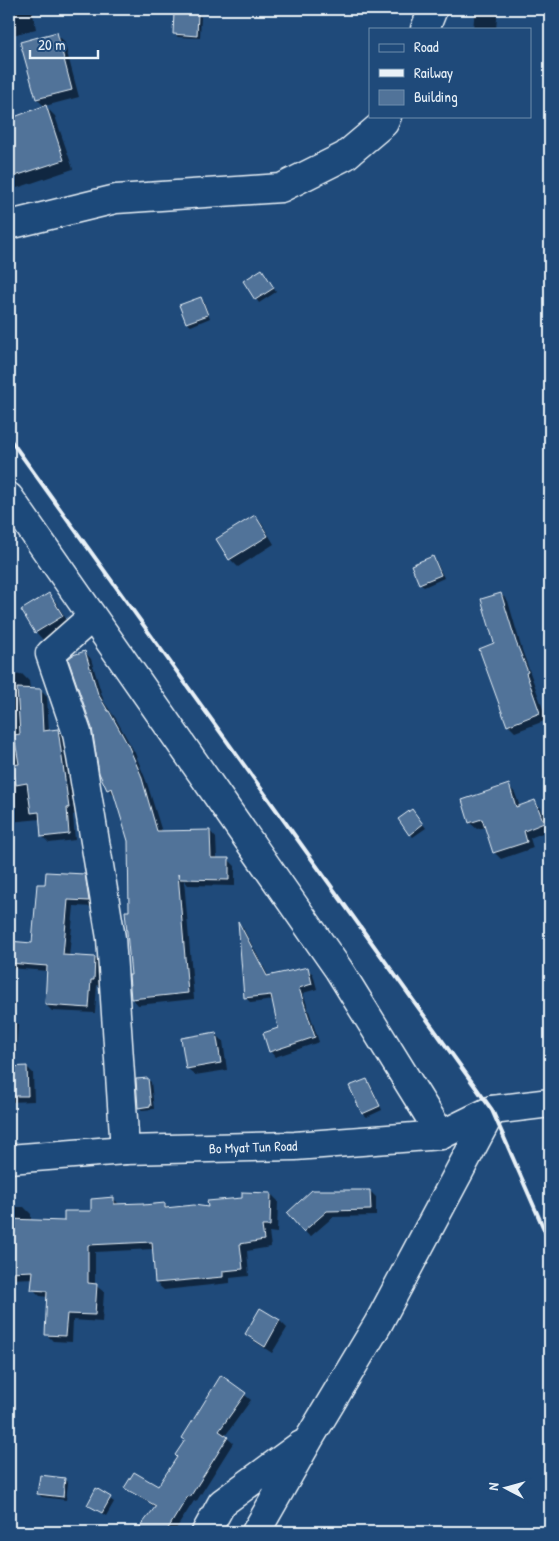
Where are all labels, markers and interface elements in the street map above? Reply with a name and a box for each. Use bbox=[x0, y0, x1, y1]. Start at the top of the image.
scale bar bbox=[30, 28, 98, 60]
legend bbox=[369, 28, 532, 118]
text: 20 m bbox=[38, 34, 65, 55]
text: Road bbox=[414, 36, 439, 57]
text: Railway bbox=[414, 62, 453, 83]
text: Building bbox=[414, 86, 458, 107]
street label: Bo Myat Tun Road bbox=[208, 1135, 298, 1159]
north arrow bbox=[482, 1464, 532, 1514]
text: N bbox=[483, 1481, 502, 1491]

